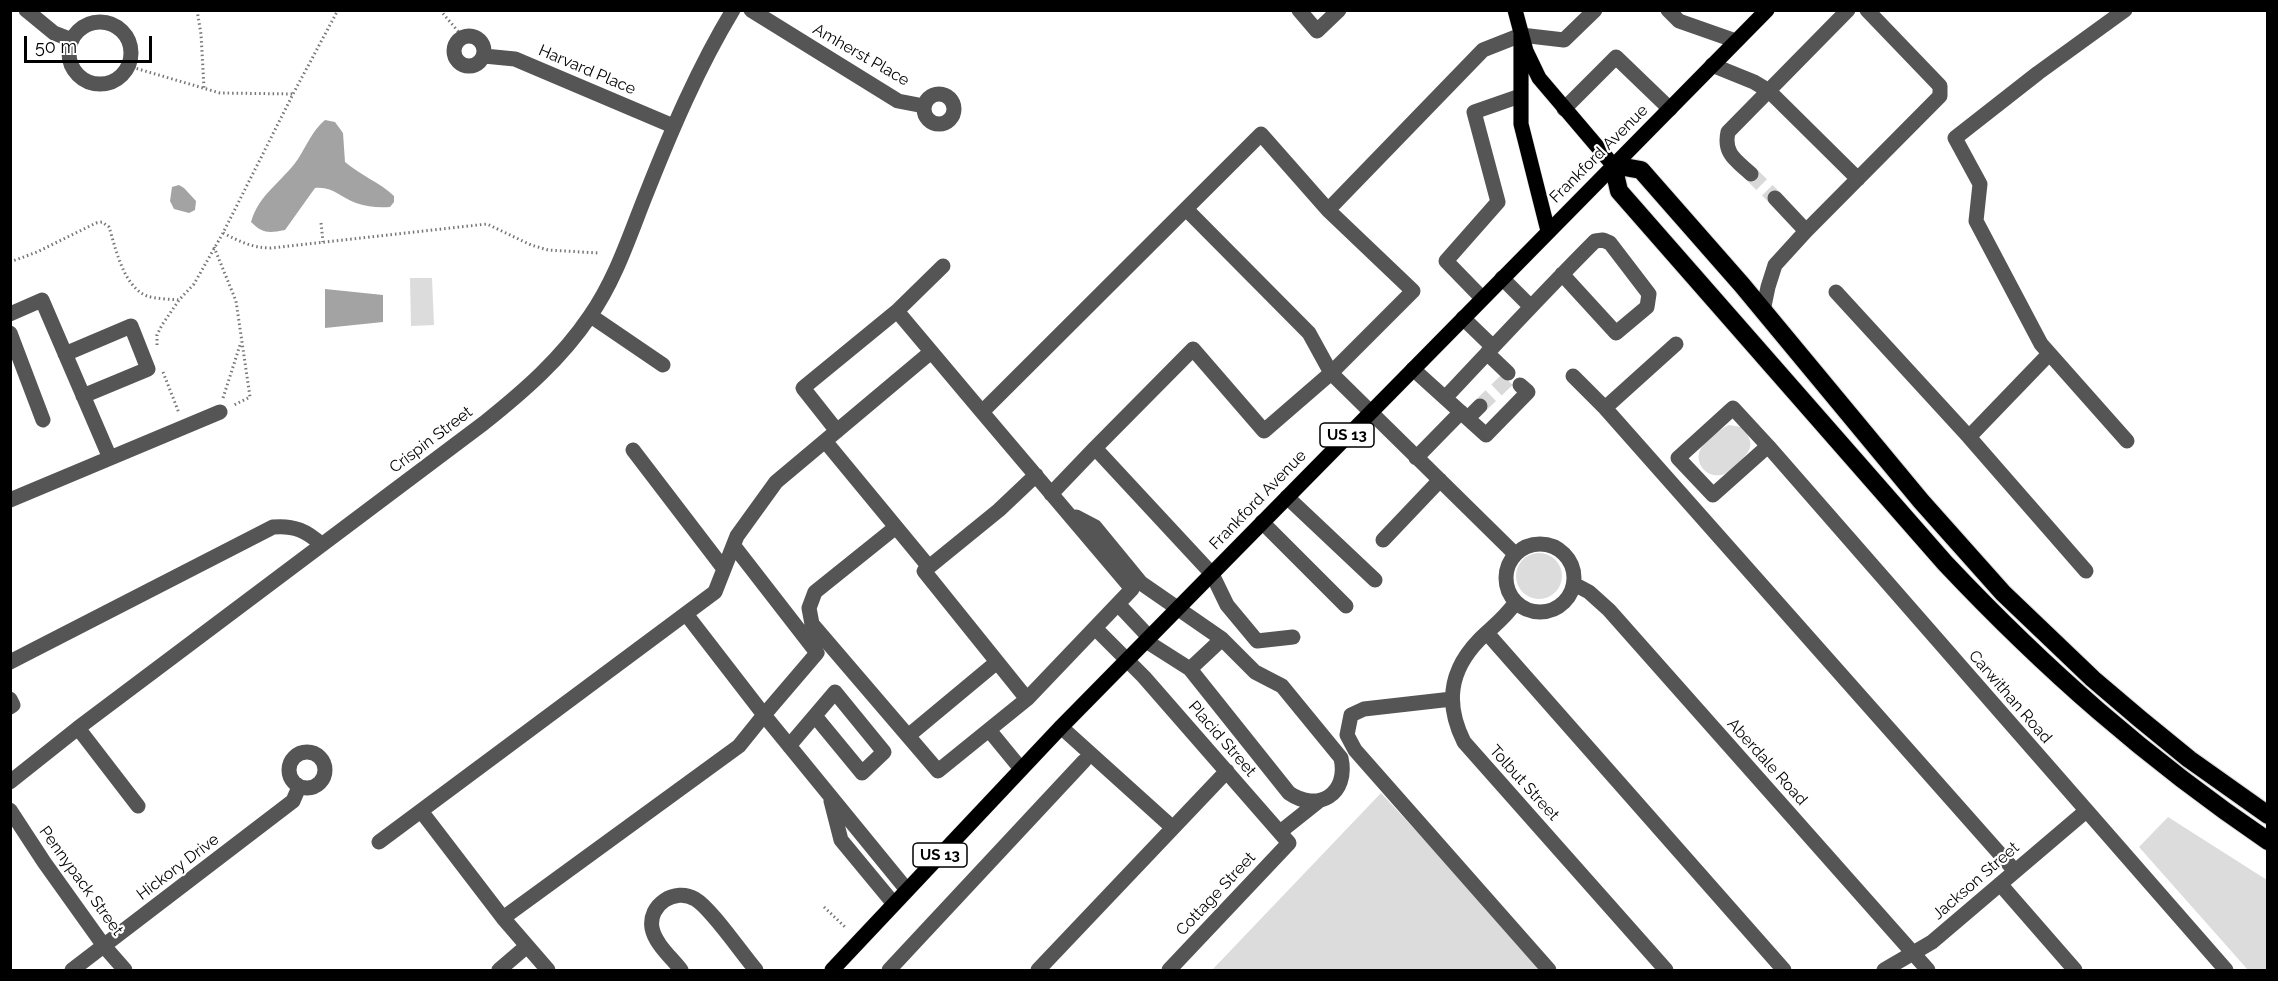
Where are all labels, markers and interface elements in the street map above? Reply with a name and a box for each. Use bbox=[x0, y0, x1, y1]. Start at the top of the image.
street label: Amherst Place bbox=[809, 20, 913, 90]
scale bar bbox=[27, 24, 154, 62]
text: 50 m bbox=[35, 36, 77, 57]
street label: Harvard Place bbox=[536, 41, 638, 99]
street label: Frankford Avenue bbox=[1546, 101, 1652, 207]
street label: Crispin Street bbox=[386, 403, 476, 477]
road number: US 13 bbox=[1320, 423, 1374, 447]
street label: Frankford Avenue bbox=[1206, 446, 1310, 554]
street label: Carwithan Road bbox=[1964, 647, 2056, 747]
street label: Placid Street bbox=[1184, 697, 1260, 781]
street label: Aberdale Road bbox=[1723, 715, 1811, 809]
street label: Tolbut Street bbox=[1485, 741, 1563, 825]
street label: Pennypack Street bbox=[35, 823, 127, 939]
street label: Hickory Drive bbox=[133, 830, 223, 904]
street label: Jackson Street bbox=[1929, 838, 2023, 924]
road number: US 13 bbox=[913, 843, 967, 867]
street label: Cottage Street bbox=[1172, 848, 1260, 940]

